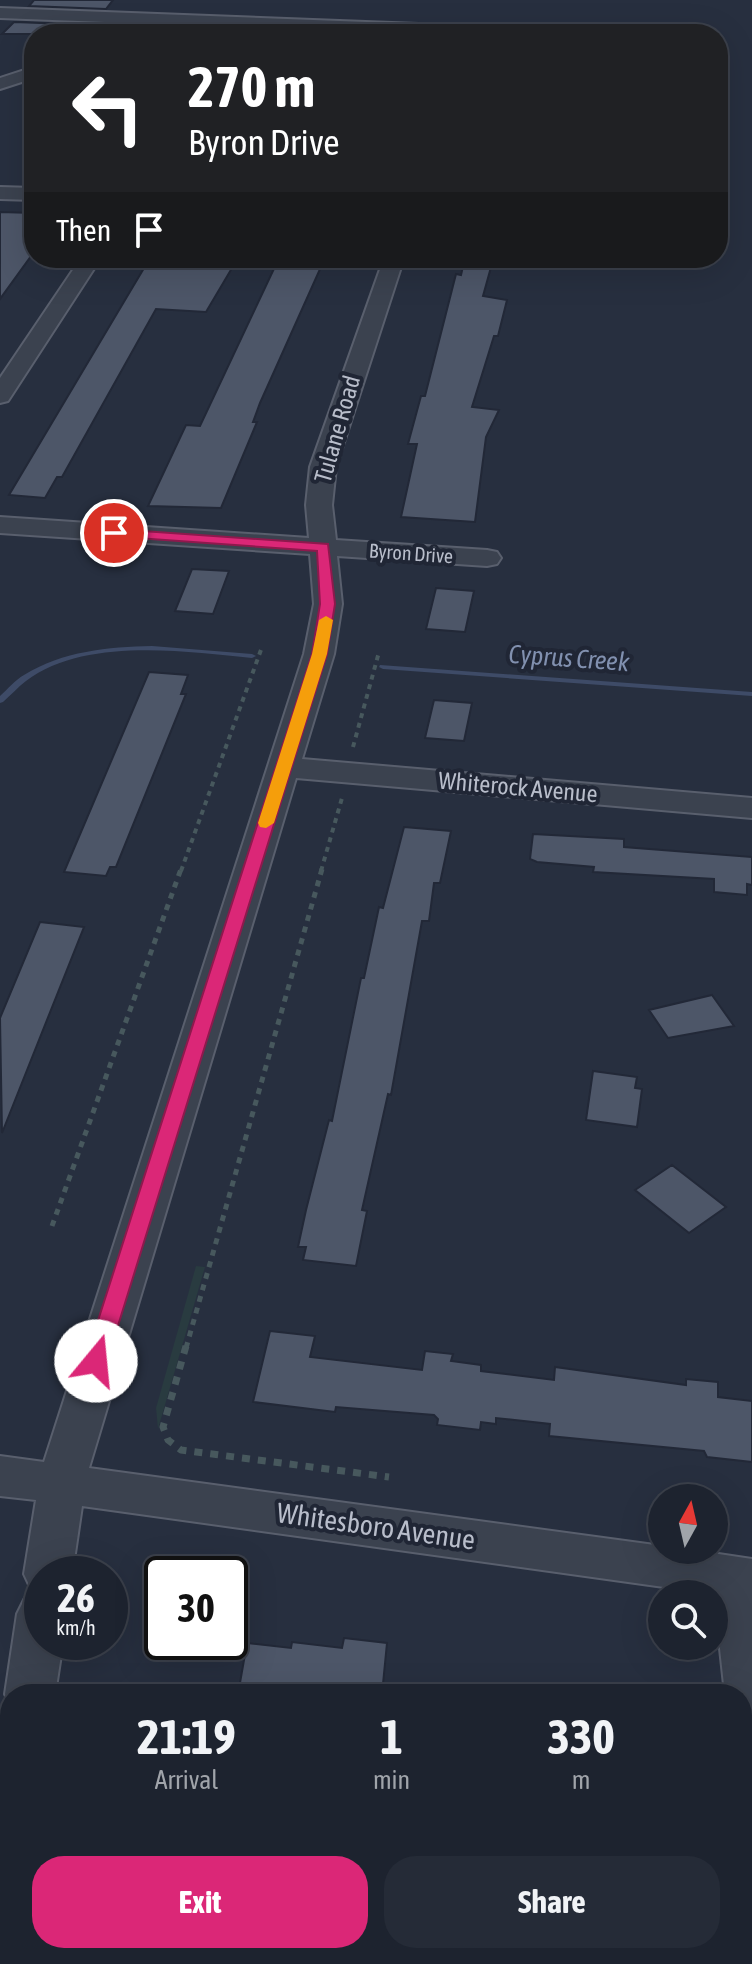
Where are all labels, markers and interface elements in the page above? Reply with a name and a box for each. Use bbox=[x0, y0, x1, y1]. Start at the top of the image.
text: 270 m bbox=[188, 55, 315, 119]
icon: left bbox=[56, 56, 160, 160]
text: Byron Drive bbox=[188, 121, 340, 163]
icon: arrive bbox=[127, 208, 171, 252]
text: Then bbox=[56, 213, 111, 247]
street label: Tulane Road bbox=[309, 372, 365, 486]
pin bbox=[80, 499, 148, 567]
icon: arrive bbox=[92, 511, 136, 555]
street label: Byron Drive bbox=[368, 539, 454, 567]
water label: Cyprus Creek bbox=[508, 639, 631, 677]
street label: Whiterock Avenue bbox=[437, 767, 599, 807]
position arrow bbox=[54, 1319, 138, 1403]
north arrow bbox=[648, 1484, 728, 1564]
map controls bbox=[648, 1484, 728, 1660]
street label: Whitesboro Avenue bbox=[275, 1496, 477, 1556]
speed limit sign: 30 bbox=[144, 1556, 248, 1660]
text: 26 bbox=[57, 1575, 95, 1620]
button: search bbox=[648, 1580, 728, 1660]
text: km/h bbox=[56, 1616, 96, 1639]
text: 21:19 bbox=[137, 1709, 236, 1764]
text: 1 bbox=[380, 1709, 403, 1764]
text: 330 bbox=[547, 1709, 615, 1764]
text: Arrival bbox=[155, 1765, 218, 1795]
text: min bbox=[373, 1765, 410, 1795]
text: m bbox=[572, 1765, 590, 1795]
button: Exit bbox=[32, 1856, 368, 1948]
button: Share bbox=[384, 1856, 720, 1948]

